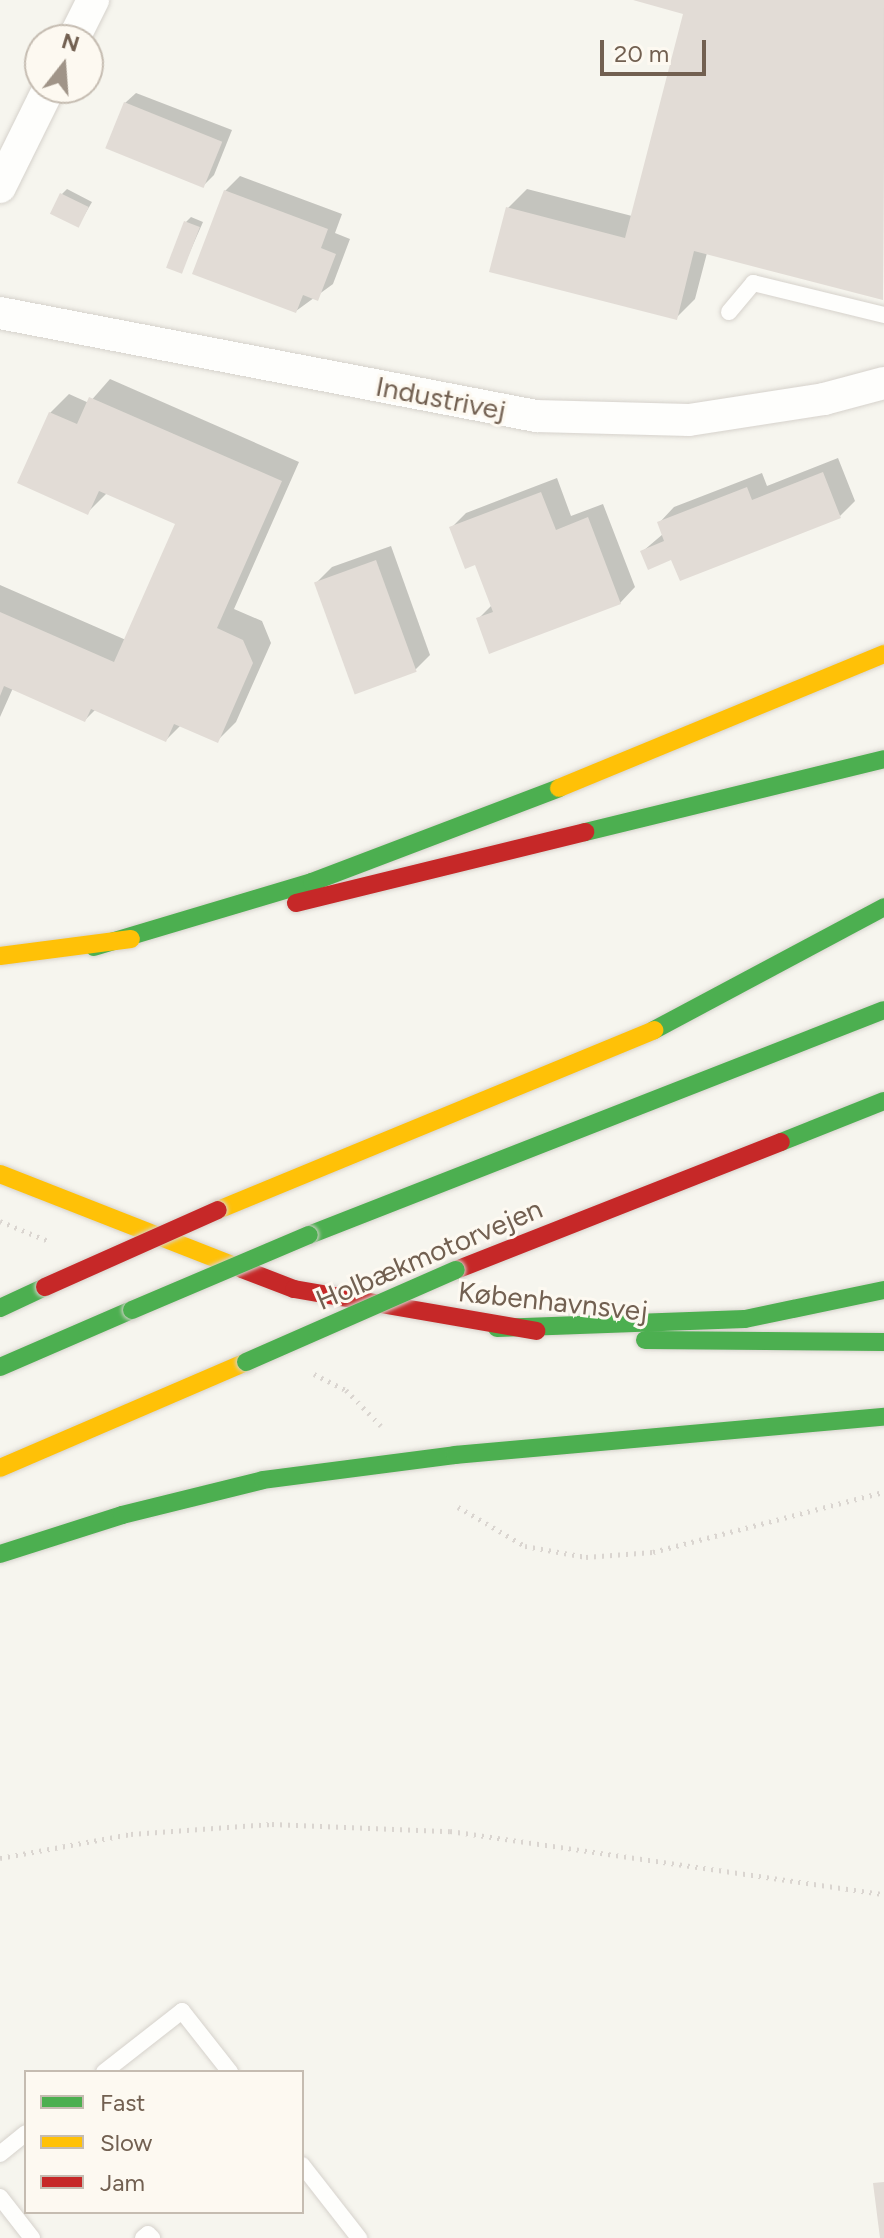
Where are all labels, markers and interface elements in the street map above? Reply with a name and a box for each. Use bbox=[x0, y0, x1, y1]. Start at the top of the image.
north arrow bbox=[24, 24, 104, 104]
scale bar bbox=[604, 24, 710, 74]
text: N bbox=[58, 27, 83, 58]
text: 20 m bbox=[614, 39, 669, 68]
street label: Industrivej bbox=[373, 369, 509, 427]
street label: Holbækmotorvejen bbox=[311, 1191, 547, 1317]
street label: Københavnsvej bbox=[457, 1274, 649, 1328]
legend bbox=[24, 2070, 304, 2214]
text: Fast bbox=[100, 2088, 145, 2117]
text: Slow bbox=[100, 2128, 152, 2157]
text: Jam bbox=[100, 2168, 145, 2197]

